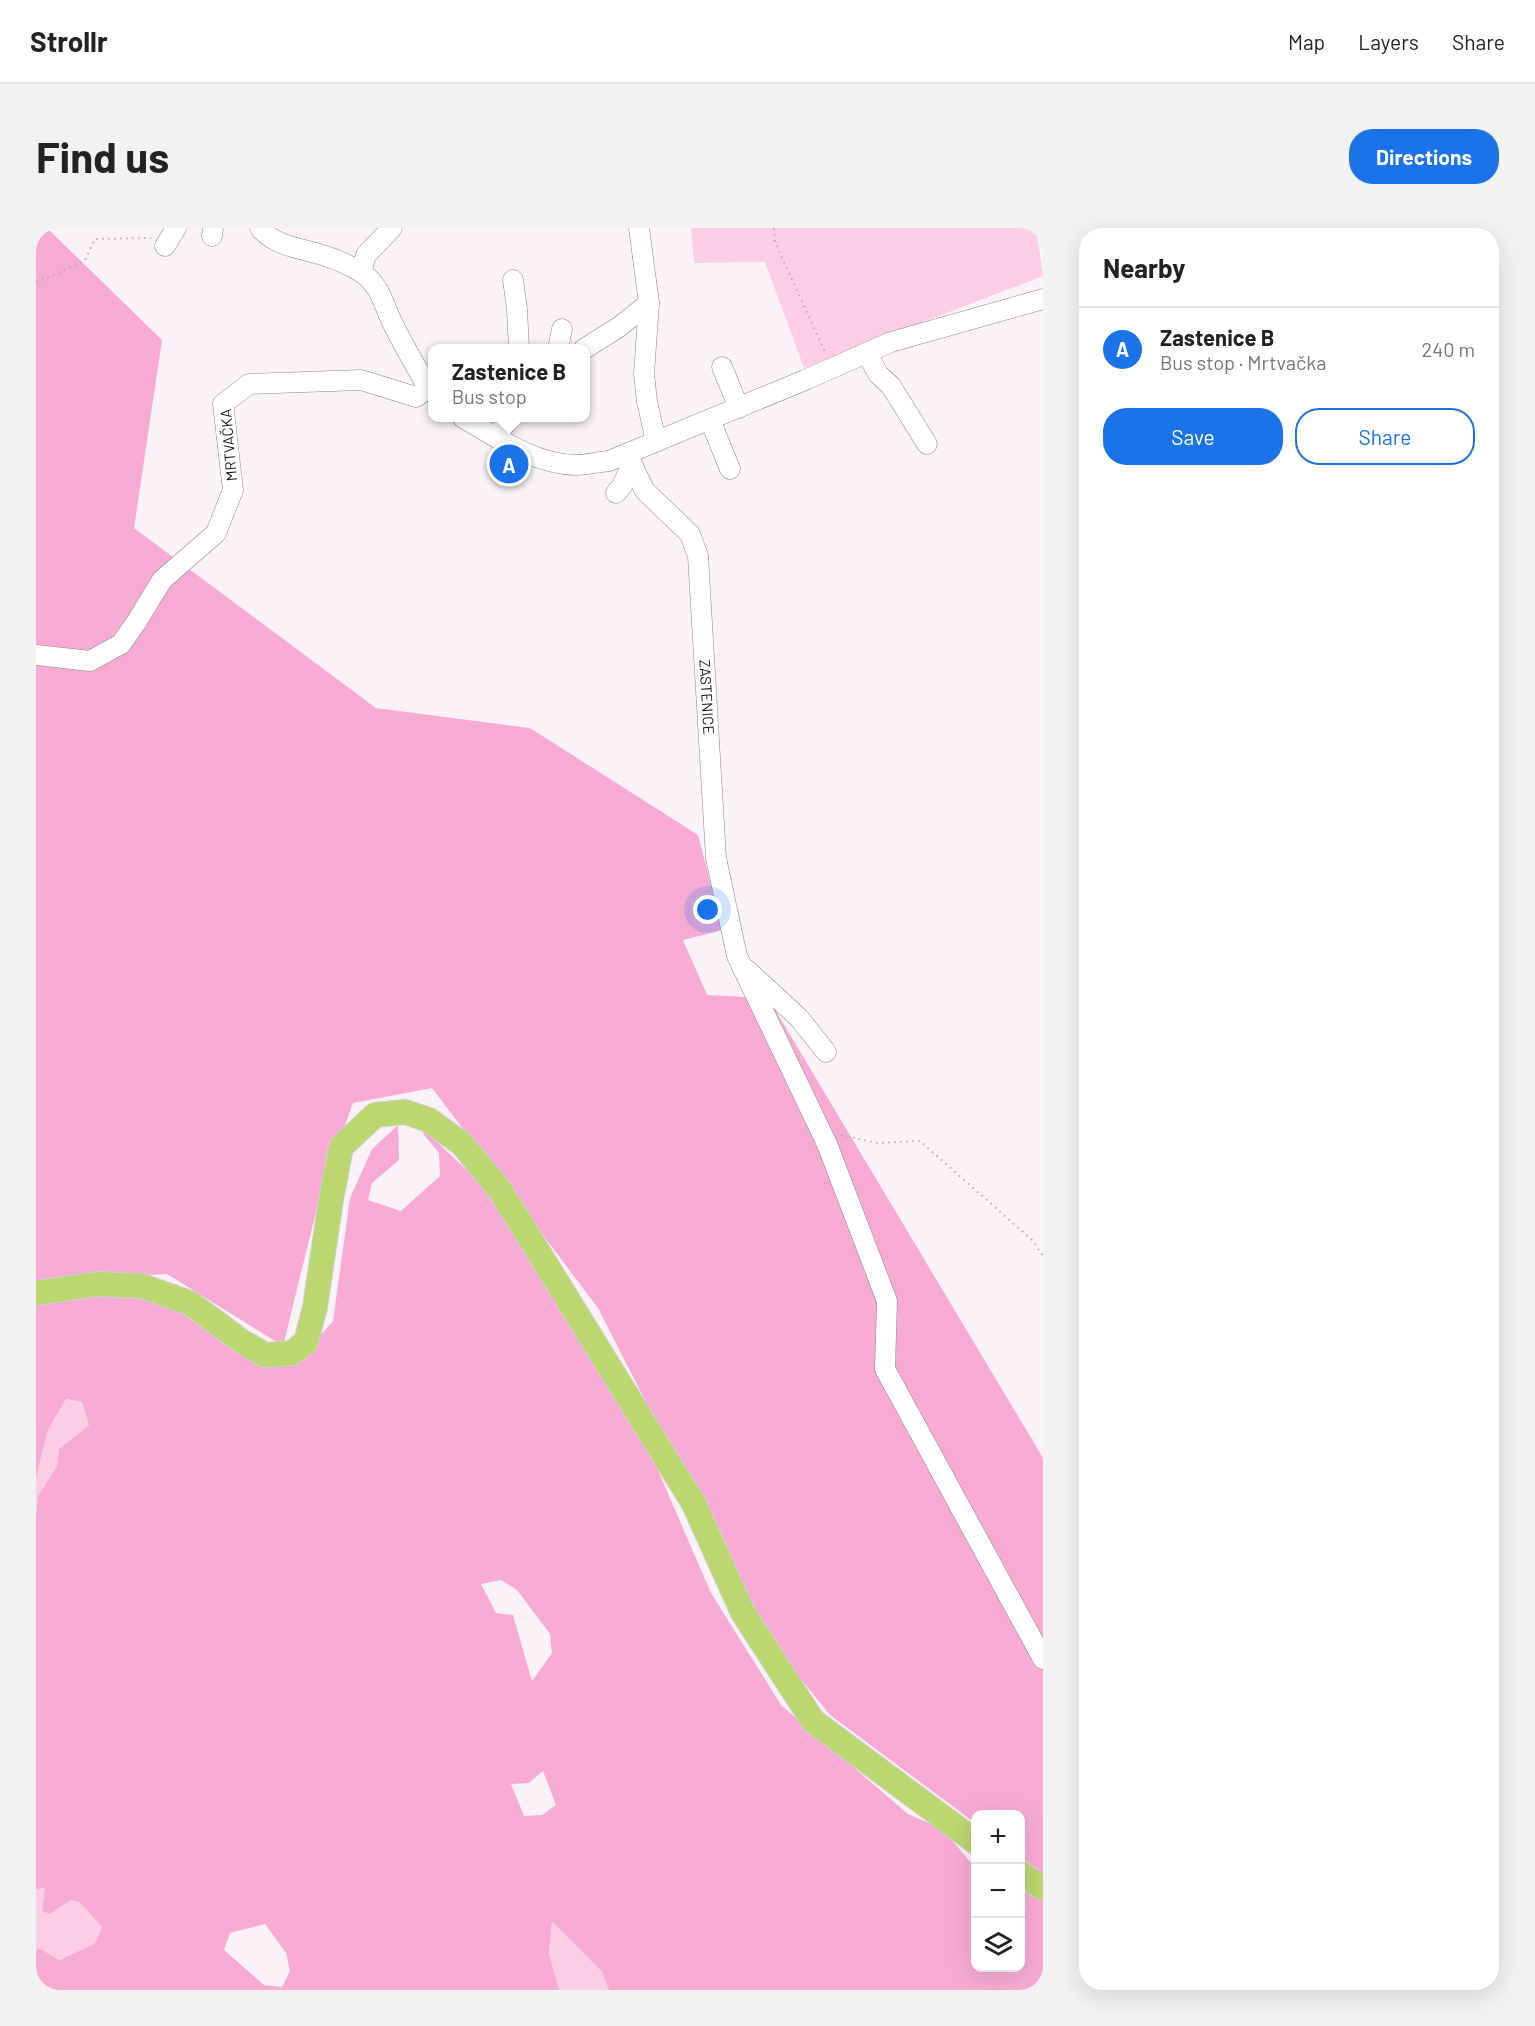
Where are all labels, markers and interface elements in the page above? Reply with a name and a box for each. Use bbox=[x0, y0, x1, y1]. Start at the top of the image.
text: Strollr bbox=[30, 24, 108, 58]
text: Map bbox=[1288, 29, 1325, 54]
text: Layers bbox=[1358, 29, 1419, 54]
text: Share bbox=[1452, 29, 1505, 54]
button: Directions bbox=[1349, 129, 1499, 184]
text: Find us bbox=[36, 131, 169, 181]
text: Nearby bbox=[1103, 252, 1185, 283]
text: Zastenice B bbox=[1160, 324, 1275, 350]
text: A bbox=[1116, 337, 1129, 361]
text: 240 m bbox=[1421, 337, 1475, 361]
popup bbox=[428, 344, 590, 422]
text: Bus stop · Mrtvačka bbox=[1160, 350, 1326, 374]
text: Zastenice B bbox=[452, 358, 566, 384]
text: Bus stop bbox=[452, 384, 527, 408]
street label: MRTVAČKA bbox=[216, 408, 240, 482]
button: Save bbox=[1103, 408, 1283, 465]
button: Share bbox=[1295, 408, 1475, 465]
pin: A bbox=[490, 442, 528, 486]
street label: ZASTENICE bbox=[696, 659, 719, 735]
your location bbox=[693, 895, 722, 924]
map controls bbox=[971, 1810, 1025, 1972]
button: + bbox=[971, 1810, 1025, 1864]
button: − bbox=[971, 1864, 1025, 1918]
button: layers bbox=[971, 1918, 1025, 1972]

